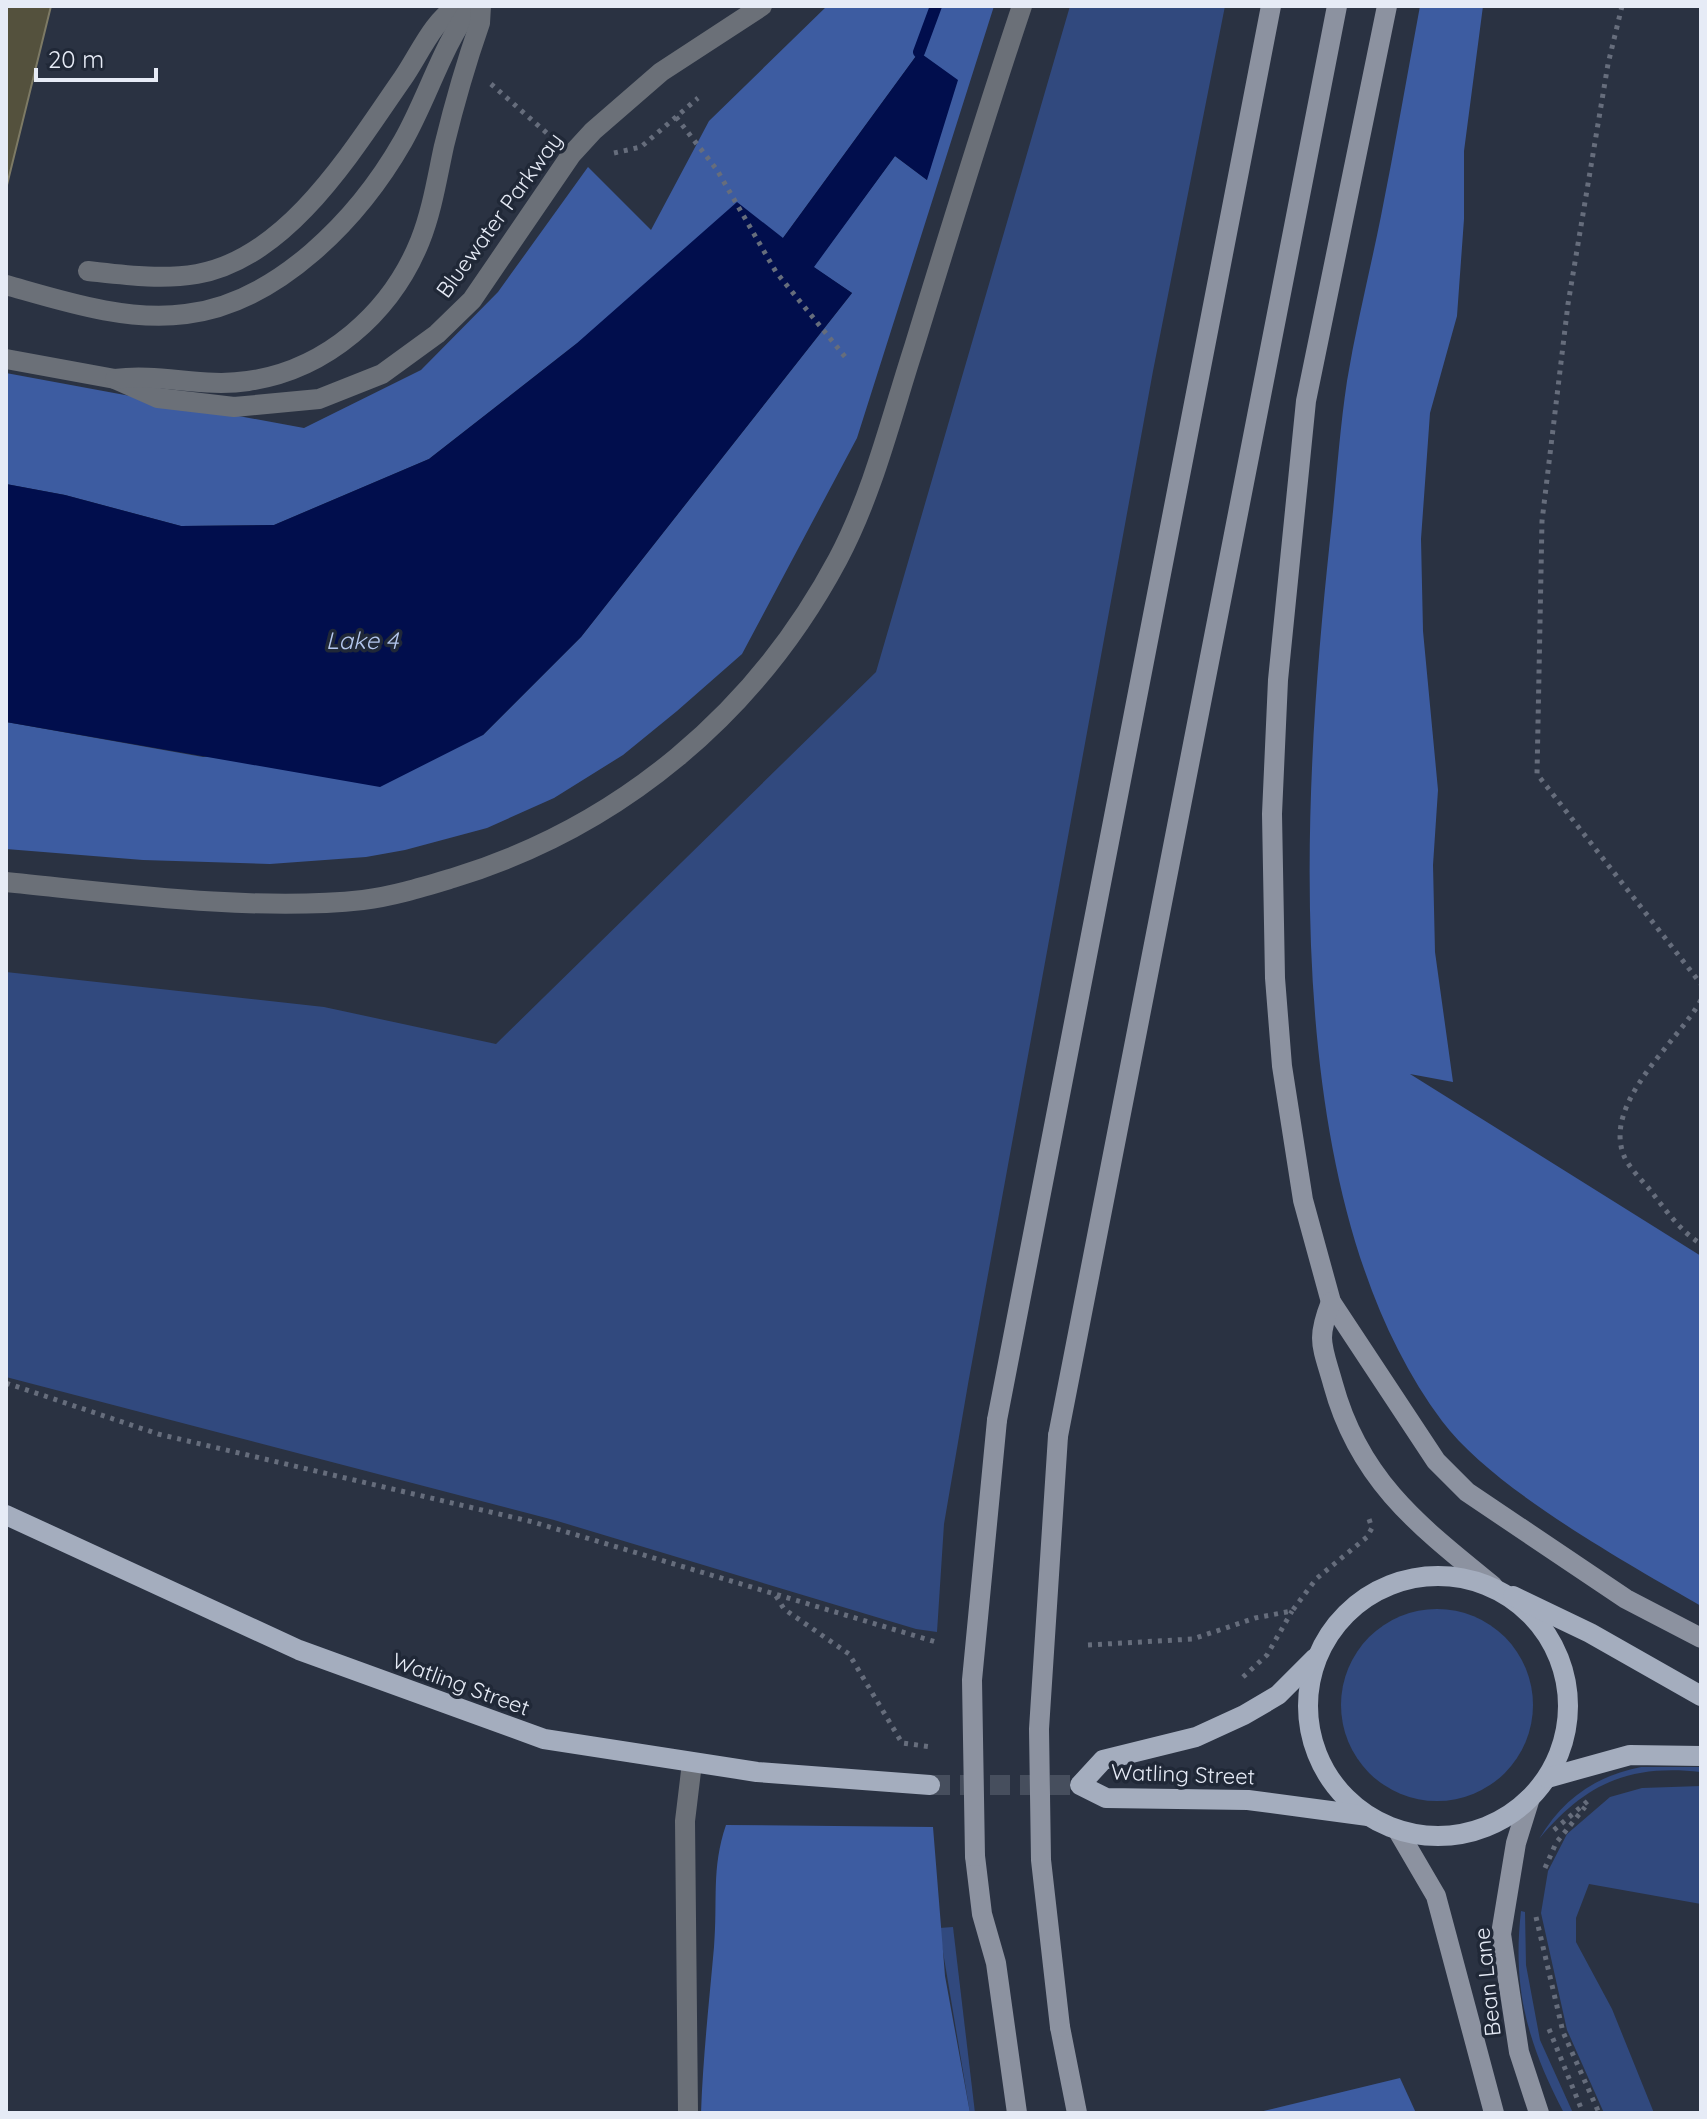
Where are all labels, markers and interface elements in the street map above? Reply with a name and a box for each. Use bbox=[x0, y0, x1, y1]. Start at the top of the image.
scale bar bbox=[36, 32, 156, 82]
text: 20 m bbox=[48, 44, 104, 74]
street label: Bluewater Parkway bbox=[430, 127, 568, 303]
water label: Lake 4 bbox=[326, 625, 400, 655]
street label: Watling Street bbox=[388, 1646, 534, 1722]
street label: Watling Street bbox=[1110, 1757, 1256, 1791]
street label: Bean Lane bbox=[1467, 1926, 1507, 2038]

